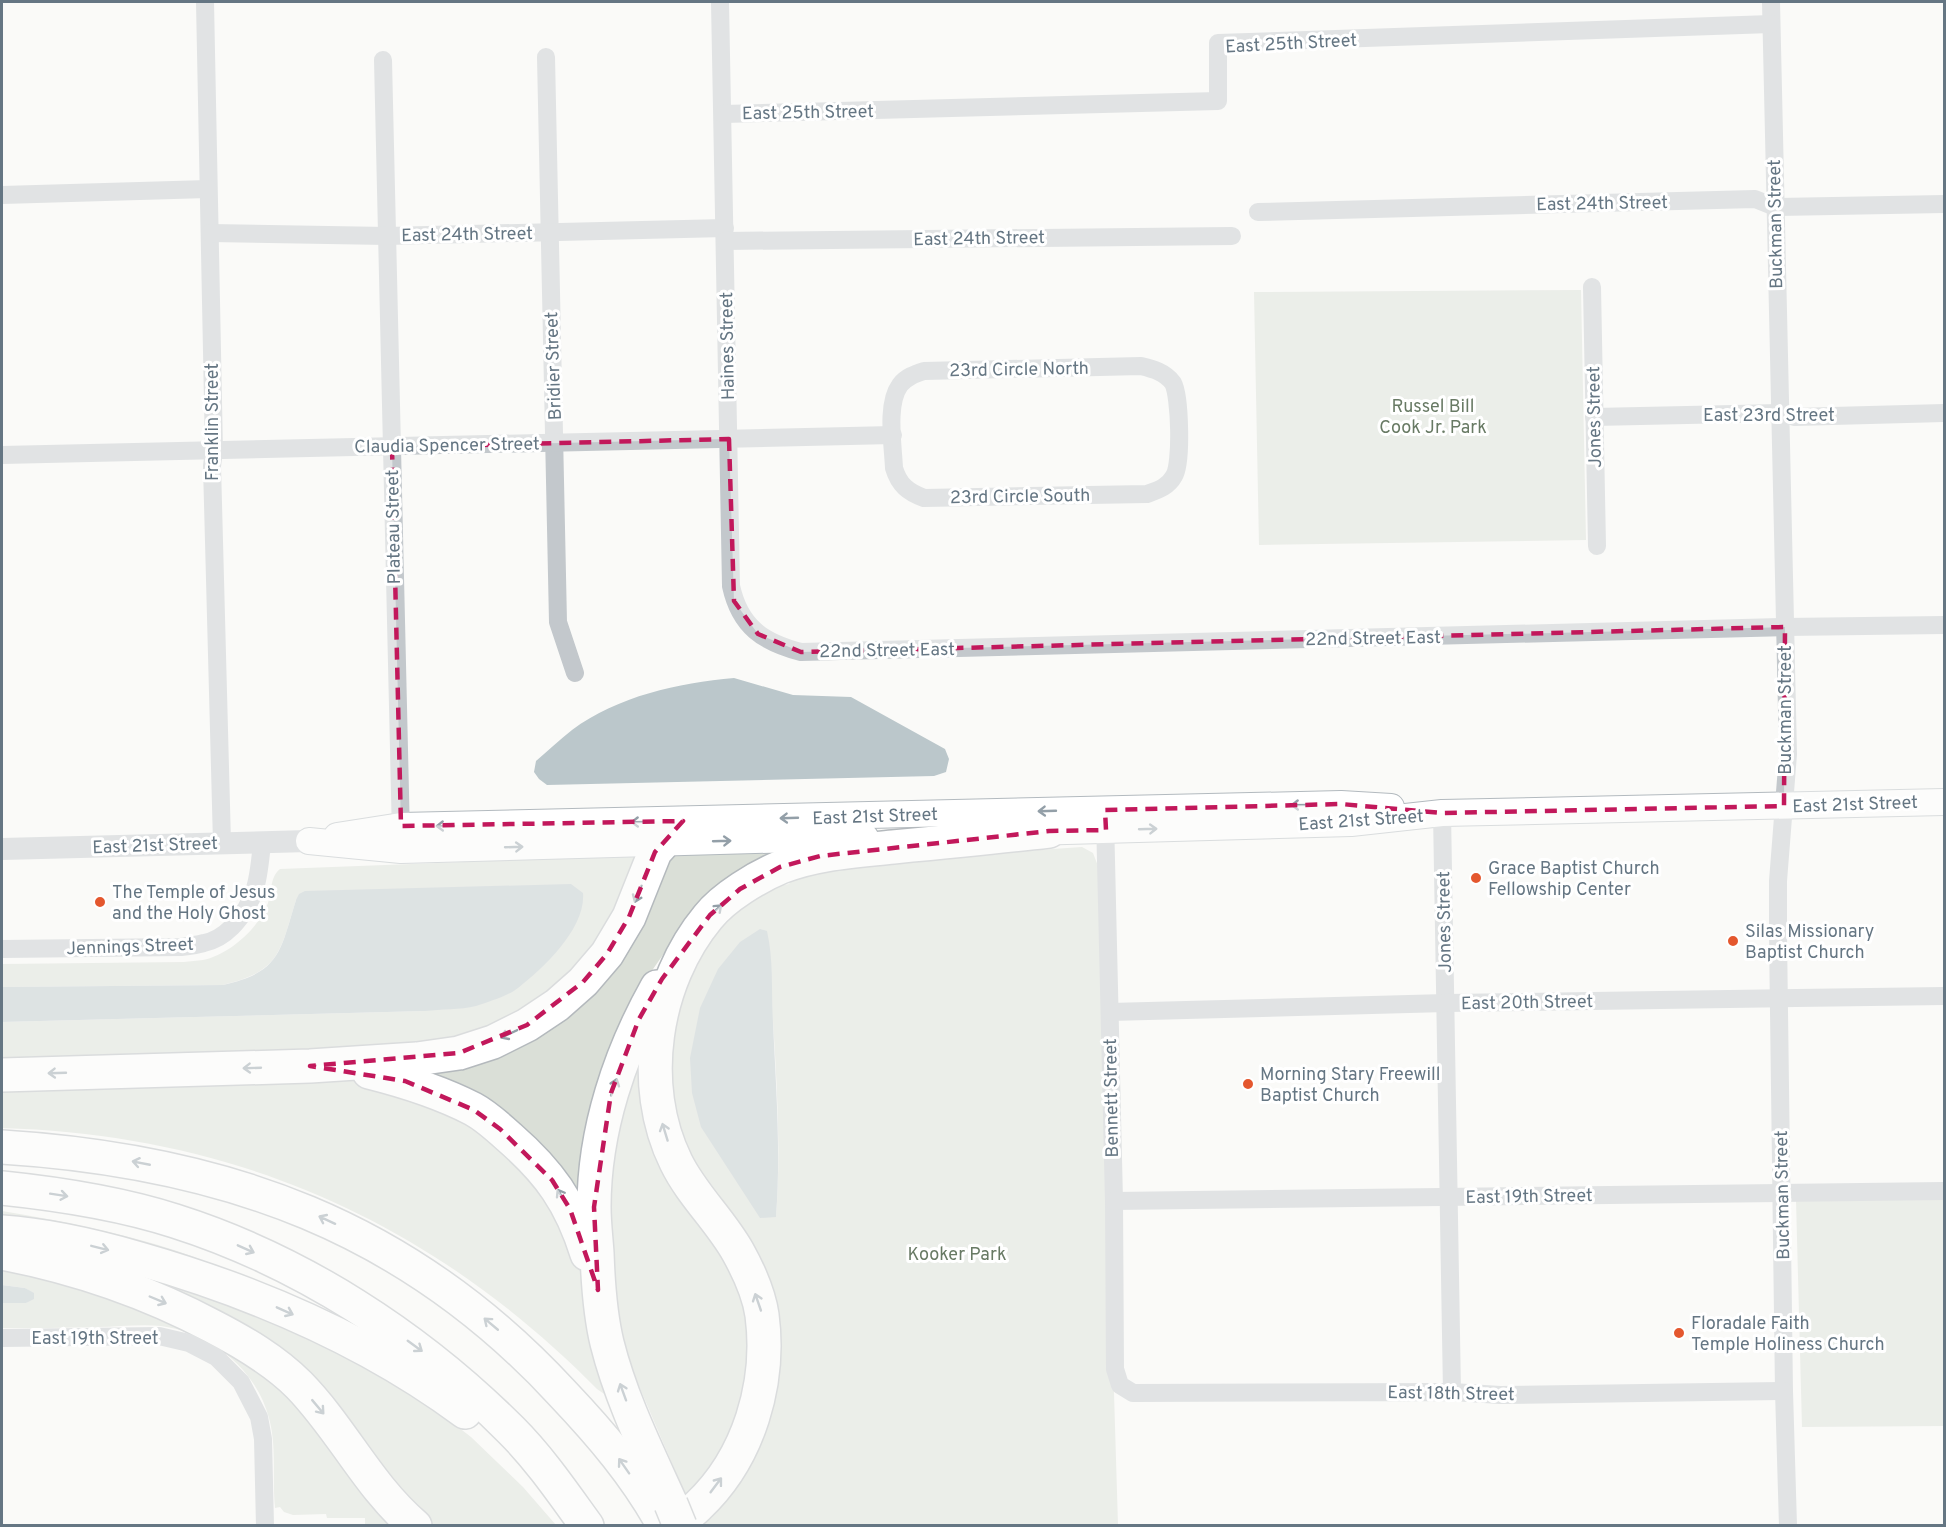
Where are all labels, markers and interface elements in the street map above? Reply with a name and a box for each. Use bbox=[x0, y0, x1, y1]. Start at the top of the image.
street label: East 25th Street bbox=[1225, 30, 1358, 59]
street label: East 25th Street bbox=[742, 101, 874, 126]
street label: Buckman Street bbox=[1764, 159, 1789, 289]
street label: East 24th Street bbox=[1536, 192, 1668, 217]
street label: East 24th Street bbox=[401, 223, 533, 248]
street label: East 24th Street bbox=[913, 227, 1045, 252]
street label: Haines Street bbox=[716, 292, 741, 400]
street label: Bridier Street bbox=[541, 311, 568, 421]
street label: 23rd Circle North bbox=[949, 358, 1089, 383]
street label: Franklin Street bbox=[202, 363, 225, 481]
street label: Jones Street bbox=[1583, 366, 1608, 468]
park label: Russel Bill Cook Jr. Park bbox=[1379, 396, 1487, 440]
street label: East 23rd Street bbox=[1703, 405, 1835, 428]
street label: Claudia Spencer Street bbox=[354, 433, 540, 460]
street label: Plateau Street bbox=[382, 469, 407, 585]
street label: 23rd Circle South bbox=[950, 485, 1090, 510]
street label: 22nd Street East bbox=[1305, 627, 1441, 652]
street label: 22nd Street East bbox=[819, 639, 955, 664]
street label: Buckman Street bbox=[1775, 645, 1798, 775]
street label: East 21st Street bbox=[1792, 792, 1918, 819]
one-way arrow bbox=[1291, 800, 1311, 811]
street label: East 21st Street bbox=[812, 804, 938, 831]
one-way arrow bbox=[1037, 806, 1057, 817]
street label: East 21st Street bbox=[1298, 806, 1425, 837]
one-way arrow bbox=[779, 813, 799, 824]
one-way arrow bbox=[630, 816, 650, 828]
one-way arrow bbox=[435, 820, 455, 831]
one-way arrow bbox=[1138, 823, 1158, 835]
street label: East 21st Street bbox=[92, 833, 218, 860]
one-way arrow bbox=[712, 835, 732, 846]
one-way arrow bbox=[504, 841, 524, 852]
place label: Grace Baptist Church Fellowship Center bbox=[1488, 858, 1660, 902]
street label: Jones Street bbox=[1433, 871, 1458, 973]
marker: Grace Baptist Church Fellowship Center bbox=[1469, 871, 1483, 885]
place label: The Temple of Jesus and the Holy Ghost bbox=[112, 882, 275, 926]
one-way arrow bbox=[632, 884, 643, 903]
marker: The Temple of Jesus and the Holy Ghost bbox=[93, 895, 107, 909]
one-way arrow bbox=[707, 904, 722, 918]
place label: Silas Missionary Baptist Church bbox=[1745, 921, 1874, 965]
street label: Jennings Street bbox=[66, 934, 194, 961]
marker: Silas Missionary Baptist Church bbox=[1726, 934, 1740, 948]
street label: East 20th Street bbox=[1461, 991, 1593, 1016]
one-way arrow bbox=[501, 1028, 519, 1040]
street label: Bennett Street bbox=[1100, 1038, 1125, 1158]
one-way arrow bbox=[242, 1062, 262, 1074]
place label: Morning Stary Freewill Baptist Church bbox=[1260, 1064, 1440, 1108]
one-way arrow bbox=[47, 1067, 67, 1079]
marker: Morning Stary Freewill Baptist Church bbox=[1241, 1077, 1255, 1091]
one-way arrow bbox=[609, 1078, 620, 1096]
one-way arrow bbox=[659, 1123, 670, 1142]
street label: Buckman Street bbox=[1771, 1130, 1796, 1260]
one-way arrow bbox=[132, 1157, 151, 1168]
street label: East 19th Street bbox=[1465, 1185, 1593, 1210]
one-way arrow bbox=[556, 1188, 569, 1205]
one-way arrow bbox=[49, 1190, 69, 1201]
one-way arrow bbox=[318, 1214, 336, 1226]
one-way arrow bbox=[91, 1243, 110, 1255]
one-way arrow bbox=[237, 1243, 255, 1255]
park label: Kooker Park bbox=[907, 1244, 1007, 1267]
one-way arrow bbox=[751, 1293, 762, 1312]
one-way arrow bbox=[148, 1295, 167, 1306]
one-way arrow bbox=[275, 1306, 293, 1318]
place label: Floradale Faith Temple Holiness Church bbox=[1691, 1313, 1885, 1357]
one-way arrow bbox=[484, 1317, 499, 1331]
marker: Floradale Faith Temple Holiness Church bbox=[1672, 1326, 1686, 1340]
street label: East 19th Street bbox=[31, 1328, 159, 1351]
one-way arrow bbox=[406, 1340, 422, 1353]
street label: East 18th Street bbox=[1387, 1382, 1515, 1407]
one-way arrow bbox=[616, 1383, 627, 1402]
one-way arrow bbox=[311, 1399, 325, 1414]
one-way arrow bbox=[618, 1458, 630, 1474]
one-way arrow bbox=[709, 1477, 722, 1493]

